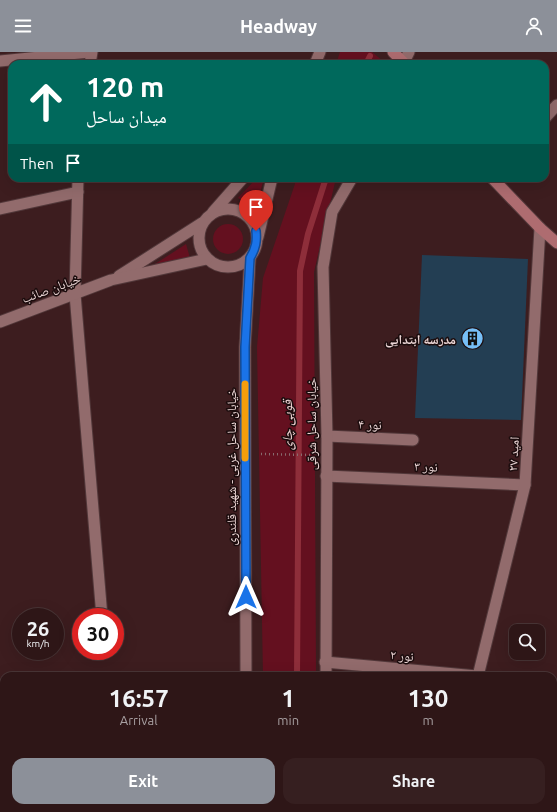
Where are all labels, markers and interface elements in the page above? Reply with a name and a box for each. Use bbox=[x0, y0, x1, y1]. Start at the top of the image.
icon: menu bbox=[12, 15, 34, 37]
icon: person bbox=[523, 15, 545, 37]
text: Headway bbox=[240, 16, 317, 36]
text: 120 m bbox=[86, 71, 164, 102]
icon: ahead bbox=[20, 76, 72, 128]
text: میدان ساحل bbox=[86, 106, 167, 126]
icon: arrive bbox=[62, 152, 84, 174]
text: Then bbox=[20, 155, 54, 172]
pin bbox=[239, 190, 273, 231]
icon: arrive bbox=[245, 196, 267, 218]
street label: خیابان صائب bbox=[20, 271, 83, 307]
building icon: مدرسه ابتدایی bbox=[459, 326, 485, 352]
place label: مدرسه ابتدایی bbox=[385, 332, 456, 348]
street label: خیابان ساحل شرقی bbox=[304, 378, 320, 470]
street label: خیابان ساحل غربی - شهید قلندری bbox=[224, 388, 240, 546]
water label: قوبی چای bbox=[279, 398, 296, 450]
street label: نور ۴ bbox=[358, 417, 382, 433]
street label: امید ۲۷ bbox=[505, 436, 522, 472]
street label: نور ۳ bbox=[414, 458, 438, 476]
position arrow bbox=[225, 576, 267, 618]
speed limit sign: 30 bbox=[72, 608, 124, 660]
text: 26 bbox=[27, 617, 49, 640]
map controls bbox=[509, 624, 545, 660]
button: search bbox=[509, 624, 545, 660]
text: km/h bbox=[26, 638, 50, 649]
street label: نور ۲ bbox=[390, 647, 414, 665]
text: 16:57 bbox=[109, 685, 169, 712]
text: 1 bbox=[281, 685, 295, 712]
text: 130 bbox=[408, 685, 448, 712]
text: Arrival bbox=[120, 713, 158, 727]
text: min bbox=[277, 713, 299, 727]
text: m bbox=[422, 713, 434, 727]
button: Exit bbox=[12, 758, 275, 804]
button: Share bbox=[283, 758, 545, 804]

